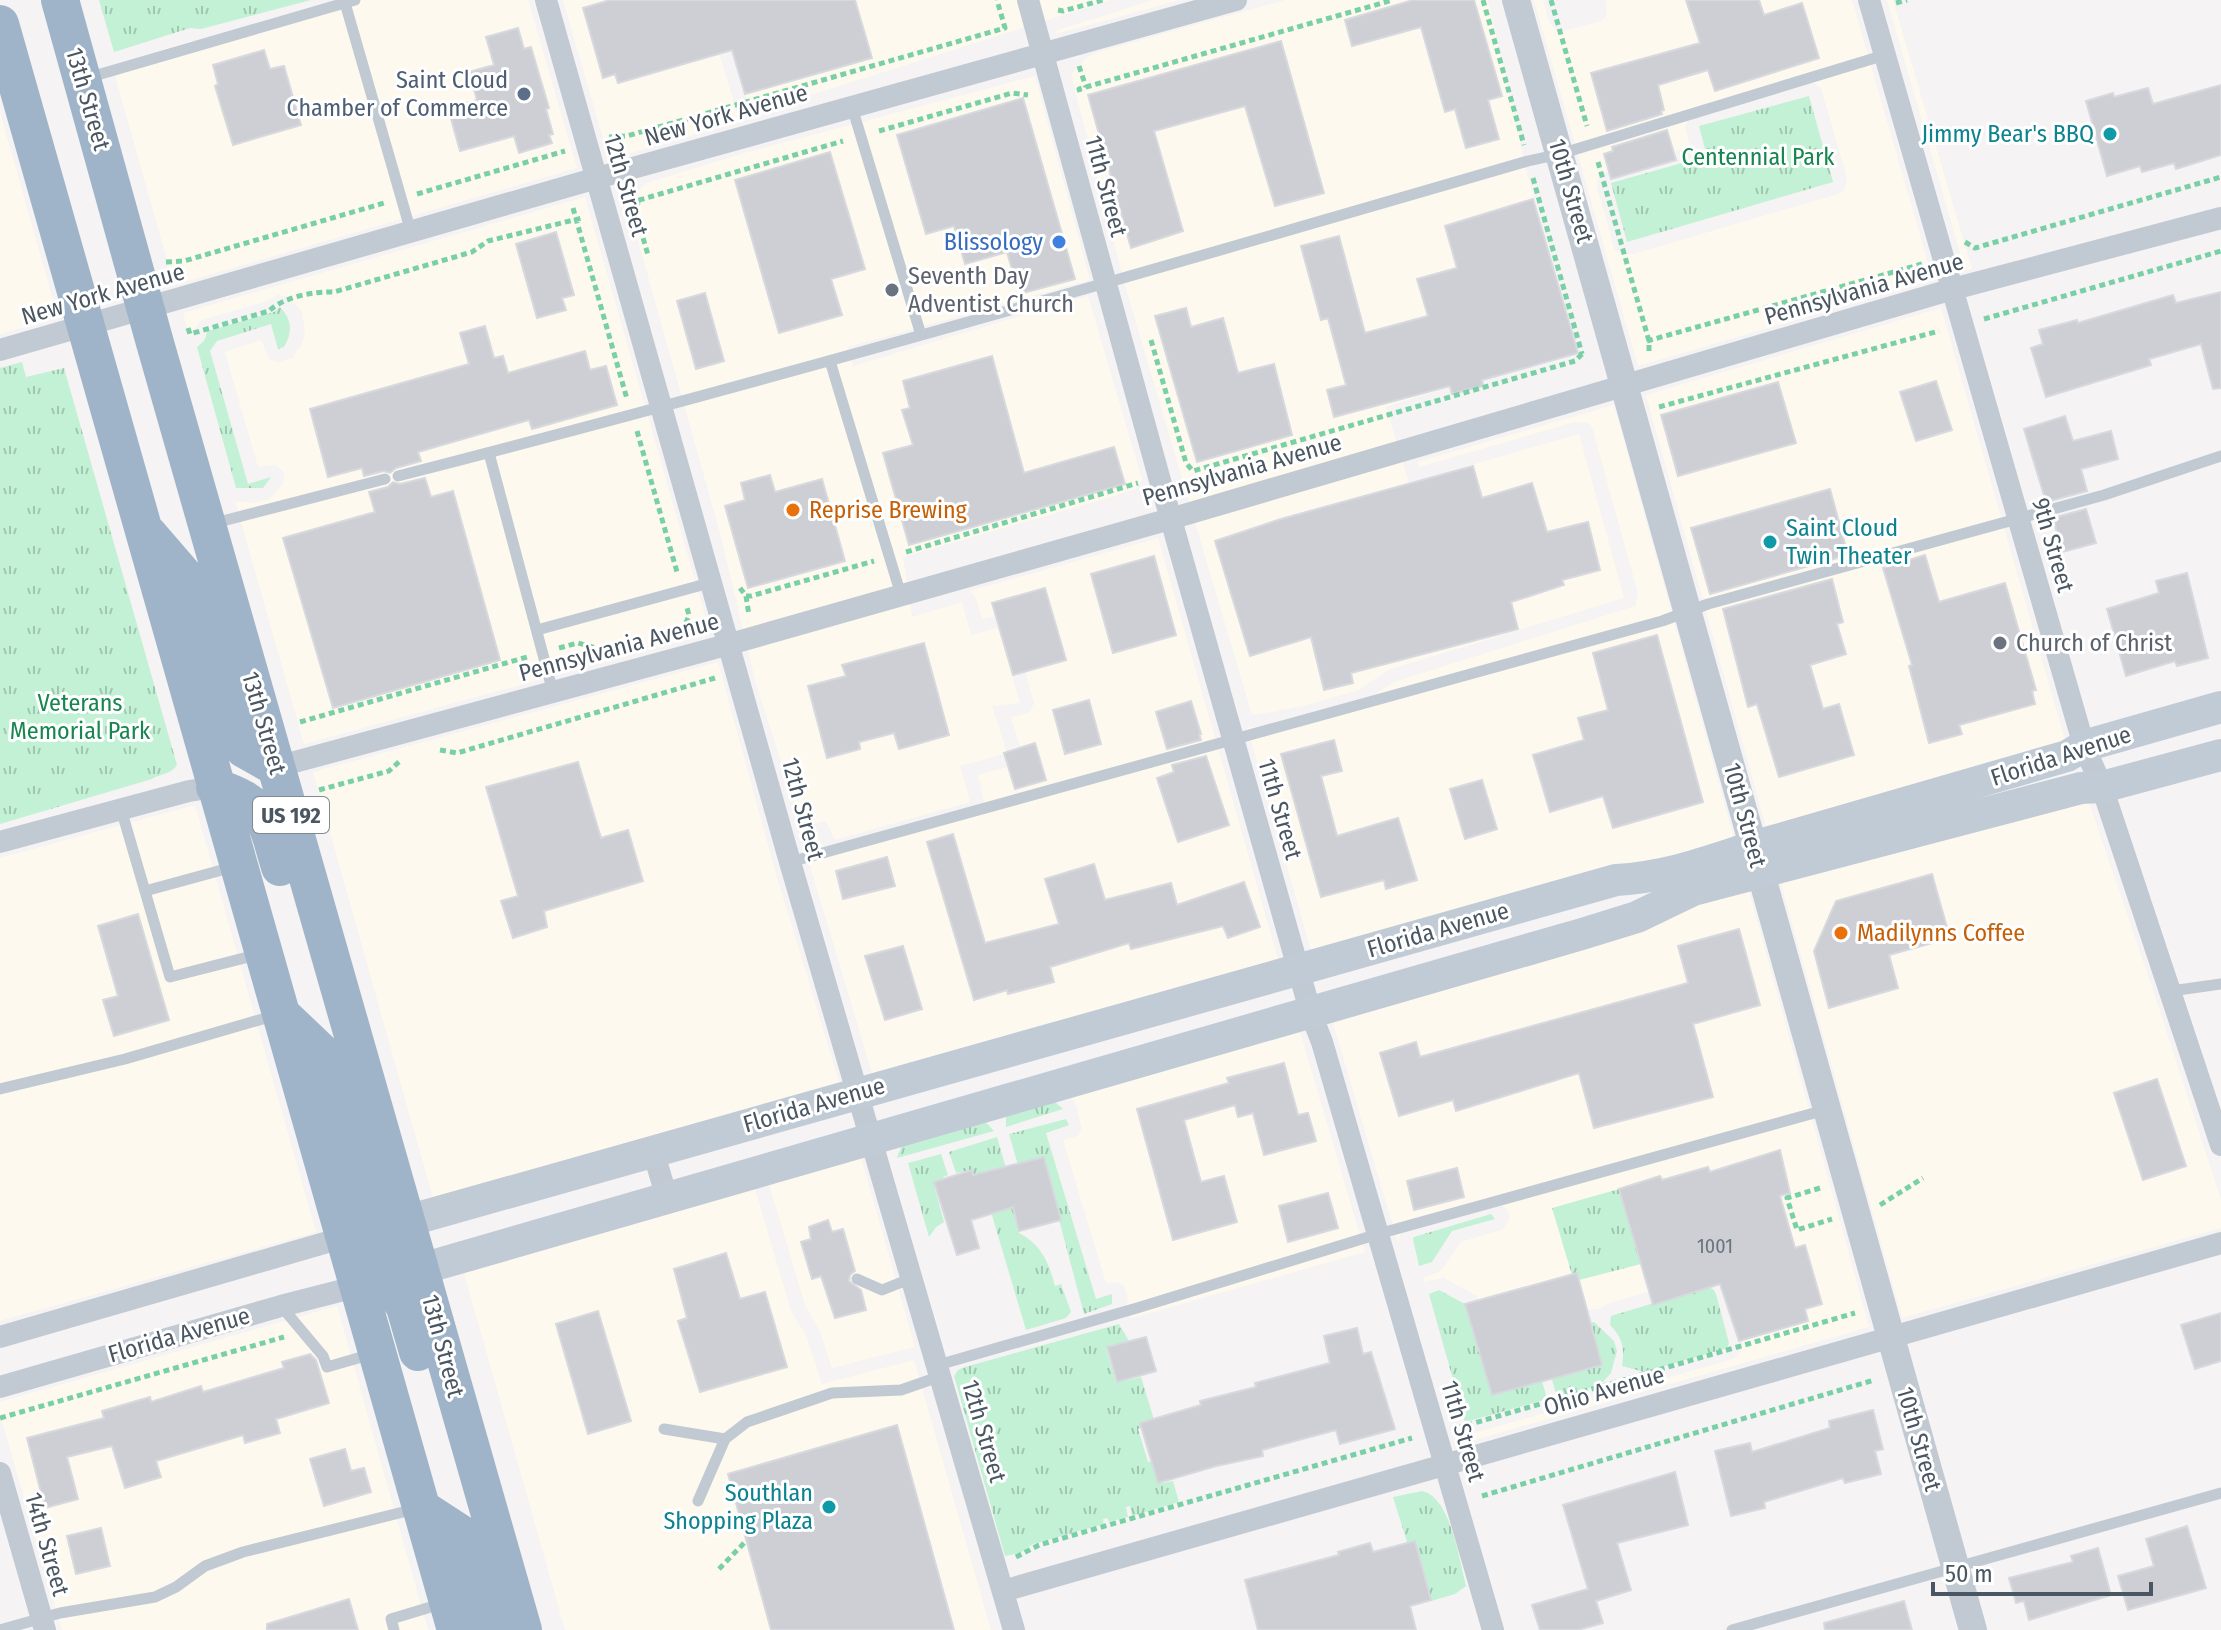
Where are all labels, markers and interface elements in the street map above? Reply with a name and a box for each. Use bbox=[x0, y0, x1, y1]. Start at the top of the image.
street label: 13th Street bbox=[60, 45, 116, 154]
place label: Saint Cloud Chamber of Commerce bbox=[286, 66, 508, 122]
street label: New York Avenue bbox=[641, 78, 811, 152]
marker: Saint Cloud Chamber of Commerce bbox=[515, 85, 533, 103]
place label: Jimmy Bear's BBQ bbox=[1921, 120, 2094, 148]
marker: Jimmy Bear's BBQ bbox=[2101, 125, 2119, 143]
street label: 12th Street bbox=[598, 131, 654, 240]
street label: 11th Street bbox=[1079, 132, 1133, 240]
street label: 10th Street bbox=[1543, 136, 1599, 246]
park label: Centennial Park bbox=[1681, 143, 1835, 171]
place label: Blissology bbox=[944, 228, 1043, 256]
marker: Blissology bbox=[1050, 233, 1068, 251]
street label: Pennsylvania Avenue bbox=[1761, 247, 1967, 331]
street label: New York Avenue bbox=[18, 257, 188, 331]
place label: Seventh Day Adventist Church bbox=[908, 262, 1074, 318]
marker: Seventh Day Adventist Church bbox=[883, 281, 901, 299]
street label: Pennsylvania Avenue bbox=[1139, 428, 1345, 512]
street label: 9th Street bbox=[2026, 495, 2080, 596]
place label: Reprise Brewing bbox=[809, 496, 968, 524]
marker: Reprise Brewing bbox=[784, 501, 802, 519]
place label: Saint Cloud Twin Theater bbox=[1786, 514, 1912, 570]
marker: Saint Cloud Twin Theater bbox=[1761, 533, 1779, 551]
street label: Pennsylvania Avenue bbox=[516, 607, 722, 687]
place label: Church of Christ bbox=[2016, 629, 2172, 657]
marker: Church of Christ bbox=[1991, 634, 2009, 652]
street label: 13th Street bbox=[236, 669, 292, 778]
park label: Veterans Memorial Park bbox=[10, 689, 151, 745]
street label: Florida Avenue bbox=[1987, 720, 2135, 792]
street label: 12th Street bbox=[776, 755, 830, 864]
street label: 11th Street bbox=[1252, 755, 1308, 863]
street label: 10th Street bbox=[1718, 760, 1772, 870]
road number: US 192 bbox=[253, 797, 329, 833]
street label: Florida Avenue bbox=[1364, 896, 1512, 964]
place label: Madilynns Coffee bbox=[1857, 919, 2025, 947]
marker: Madilynns Coffee bbox=[1832, 924, 1850, 942]
street label: Florida Avenue bbox=[740, 1071, 888, 1139]
house number: 1001 bbox=[1697, 1234, 1733, 1258]
street label: 13th Street bbox=[416, 1291, 470, 1401]
street label: Florida Avenue bbox=[105, 1301, 253, 1369]
street label: Ohio Avenue bbox=[1540, 1360, 1668, 1422]
street label: 12th Street bbox=[956, 1377, 1012, 1486]
street label: 11th Street bbox=[1435, 1377, 1491, 1485]
street label: 10th Street bbox=[1891, 1384, 1947, 1494]
place label: Southlan Shopping Plaza bbox=[663, 1479, 813, 1535]
street label: 14th Street bbox=[19, 1489, 75, 1599]
marker: Southlan Shopping Plaza bbox=[820, 1498, 838, 1516]
scale bar bbox=[1933, 1546, 2151, 1596]
text: 50 m bbox=[1945, 1560, 1993, 1588]

